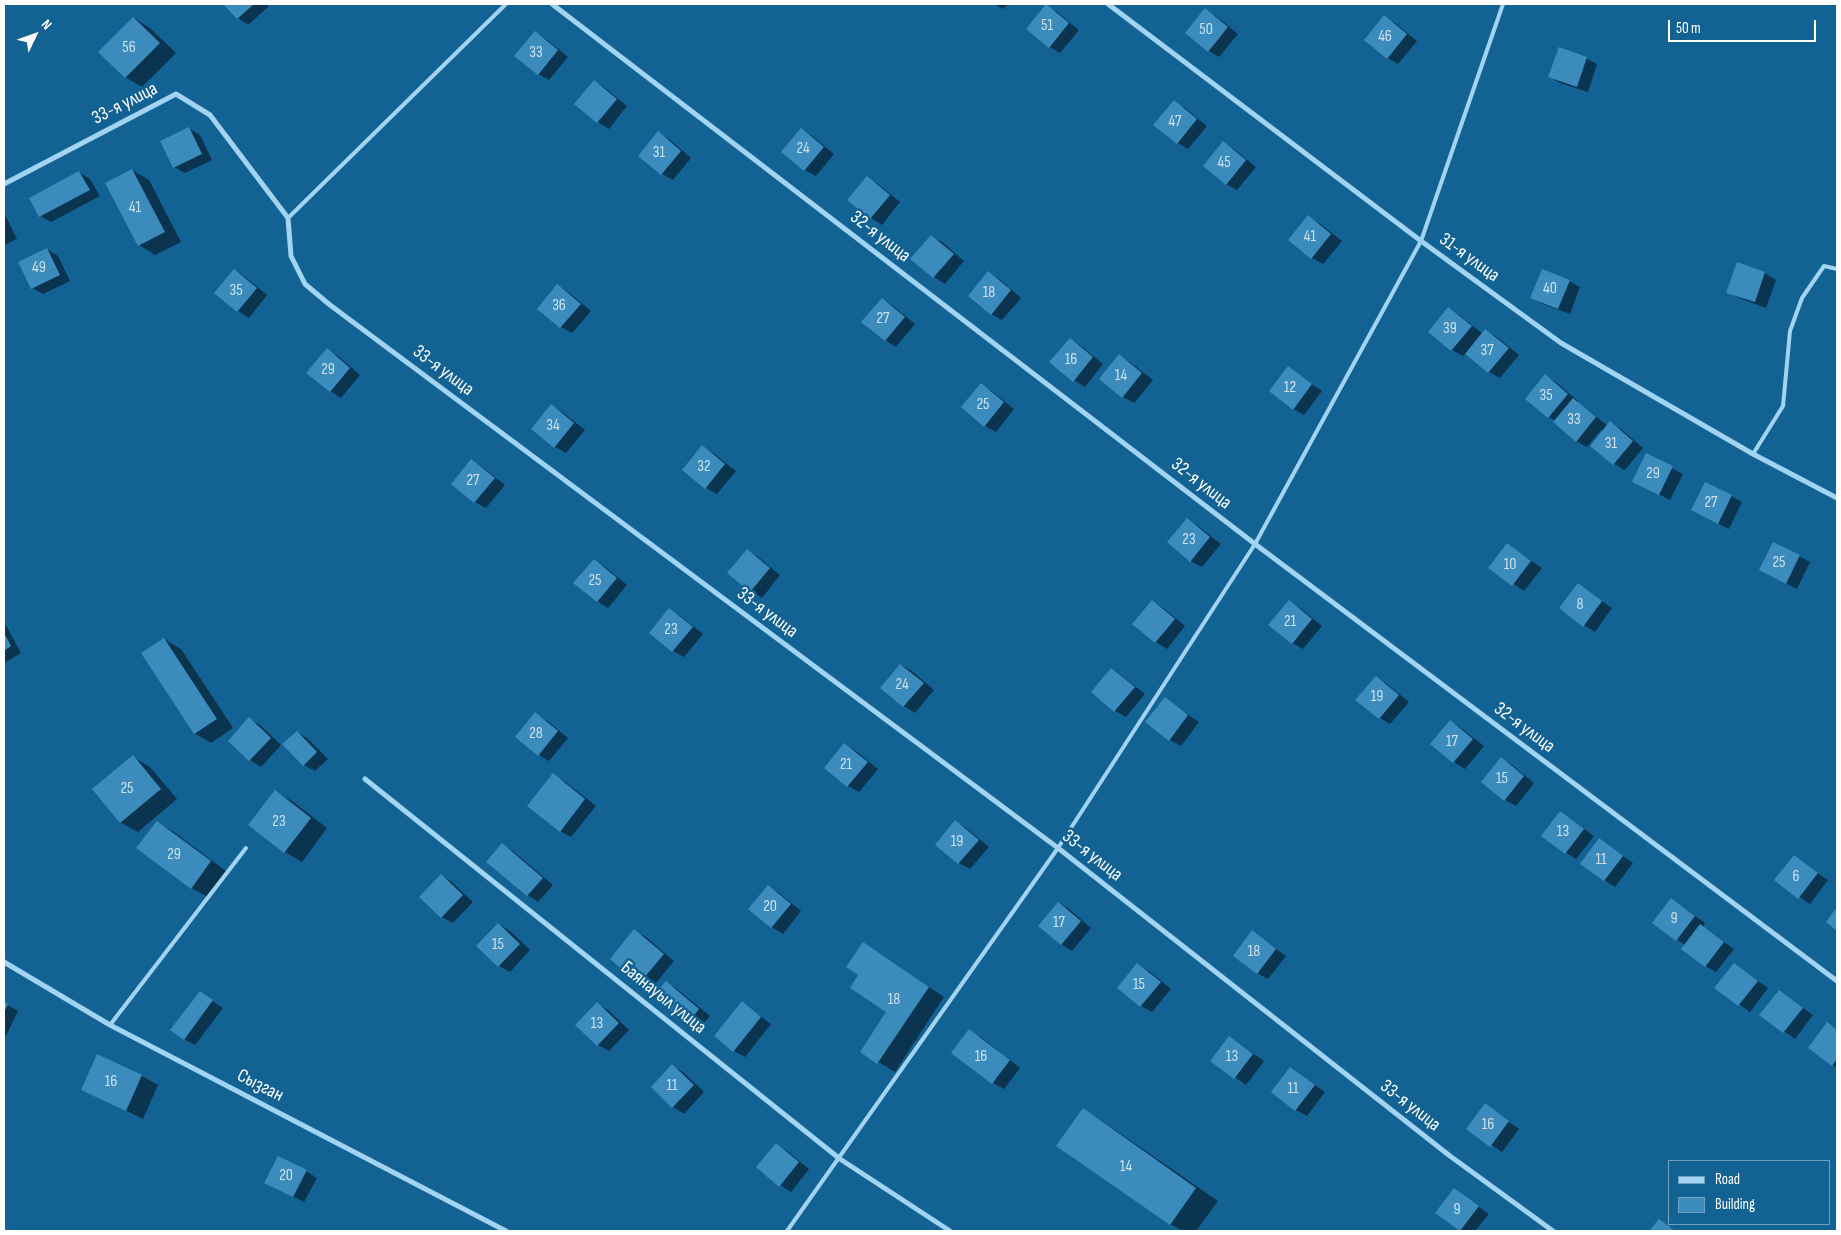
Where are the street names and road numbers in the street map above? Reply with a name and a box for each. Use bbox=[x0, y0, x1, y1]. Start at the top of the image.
street label: 33-я улица bbox=[88, 78, 162, 130]
street label: 32-я улица bbox=[845, 206, 915, 268]
street label: 31-я улица bbox=[1434, 228, 1504, 288]
street label: 33-я улица bbox=[408, 341, 478, 401]
street label: 32-я улица bbox=[1166, 453, 1236, 515]
street label: 33-я улица bbox=[732, 583, 802, 643]
street label: 32-я улица bbox=[1489, 698, 1559, 758]
street label: 33-я улица bbox=[1057, 825, 1127, 887]
street label: Баянауыл улица bbox=[616, 957, 710, 1039]
street label: Сызган bbox=[233, 1065, 287, 1107]
street label: 33-я улица bbox=[1375, 1075, 1445, 1137]

